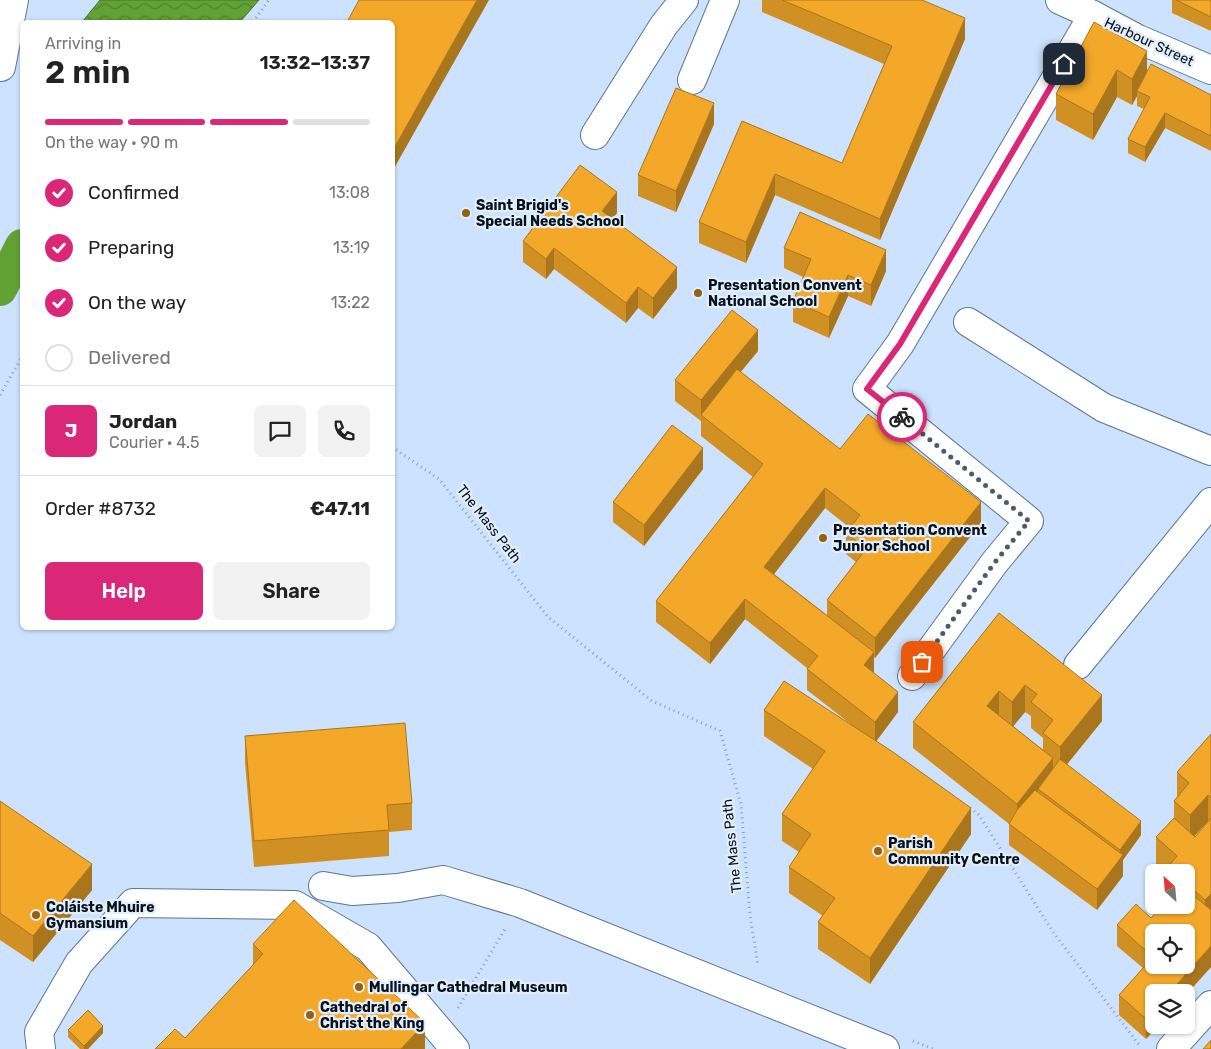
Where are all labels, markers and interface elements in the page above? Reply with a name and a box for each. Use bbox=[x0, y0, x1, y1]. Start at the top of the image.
street label: Harbour Street bbox=[1102, 14, 1197, 70]
text: Arriving in bbox=[45, 34, 121, 53]
pin bbox=[1043, 43, 1085, 85]
icon: home bbox=[1050, 50, 1078, 78]
text: 13:32–13:37 bbox=[259, 51, 370, 74]
text: 2 min bbox=[45, 53, 130, 91]
text: On the way · 90 m bbox=[45, 133, 178, 152]
icon: check bbox=[45, 179, 73, 207]
text: Confirmed bbox=[88, 181, 179, 204]
text: 13:08 bbox=[329, 183, 370, 202]
place label: Saint Brigid's Special Needs School bbox=[476, 197, 624, 230]
marker: Saint Brigid's Special Needs School bbox=[460, 207, 472, 219]
icon: check bbox=[45, 234, 73, 262]
text: Preparing bbox=[88, 236, 174, 259]
text: 13:19 bbox=[333, 238, 370, 257]
place label: Presentation Convent National School bbox=[708, 277, 862, 310]
marker: Presentation Convent National School bbox=[692, 287, 704, 299]
icon: check bbox=[45, 289, 73, 317]
text: On the way bbox=[88, 291, 186, 314]
text: 13:22 bbox=[331, 293, 370, 312]
text: Delivered bbox=[88, 346, 171, 369]
courier bbox=[877, 392, 927, 442]
icon: bike bbox=[888, 403, 916, 431]
button: chat bbox=[254, 405, 306, 457]
button: phone bbox=[318, 405, 370, 457]
text: Jordan bbox=[109, 410, 177, 433]
text: J bbox=[65, 419, 77, 442]
text: Courier · 4.5 bbox=[109, 433, 199, 452]
street label: The Mass Path bbox=[453, 481, 525, 567]
text: Order #8732 bbox=[45, 497, 156, 520]
text: €47.11 bbox=[310, 497, 370, 520]
place label: Presentation Convent Junior School bbox=[833, 522, 987, 555]
marker: Presentation Convent Junior School bbox=[817, 532, 829, 544]
button: Help bbox=[45, 562, 203, 620]
button: Share bbox=[213, 562, 370, 620]
pin bbox=[901, 641, 943, 683]
icon: bag bbox=[908, 648, 936, 676]
street label: The Mass Path bbox=[719, 798, 745, 894]
place label: Parish Community Centre bbox=[888, 835, 1020, 868]
marker: Parish Community Centre bbox=[872, 845, 884, 857]
north arrow bbox=[1145, 864, 1195, 914]
map controls bbox=[1145, 864, 1195, 1034]
place label: Coláiste Mhuire Gymansium bbox=[46, 899, 154, 932]
marker: Coláiste Mhuire Gymansium bbox=[30, 909, 42, 921]
button: locate bbox=[1145, 924, 1195, 974]
place label: Mullingar Cathedral Museum bbox=[369, 979, 568, 996]
marker: Mullingar Cathedral Museum bbox=[353, 981, 365, 993]
button: layers bbox=[1145, 984, 1195, 1034]
place label: Cathedral of Christ the King bbox=[320, 999, 424, 1032]
marker: Cathedral of Christ the King bbox=[304, 1009, 316, 1021]

